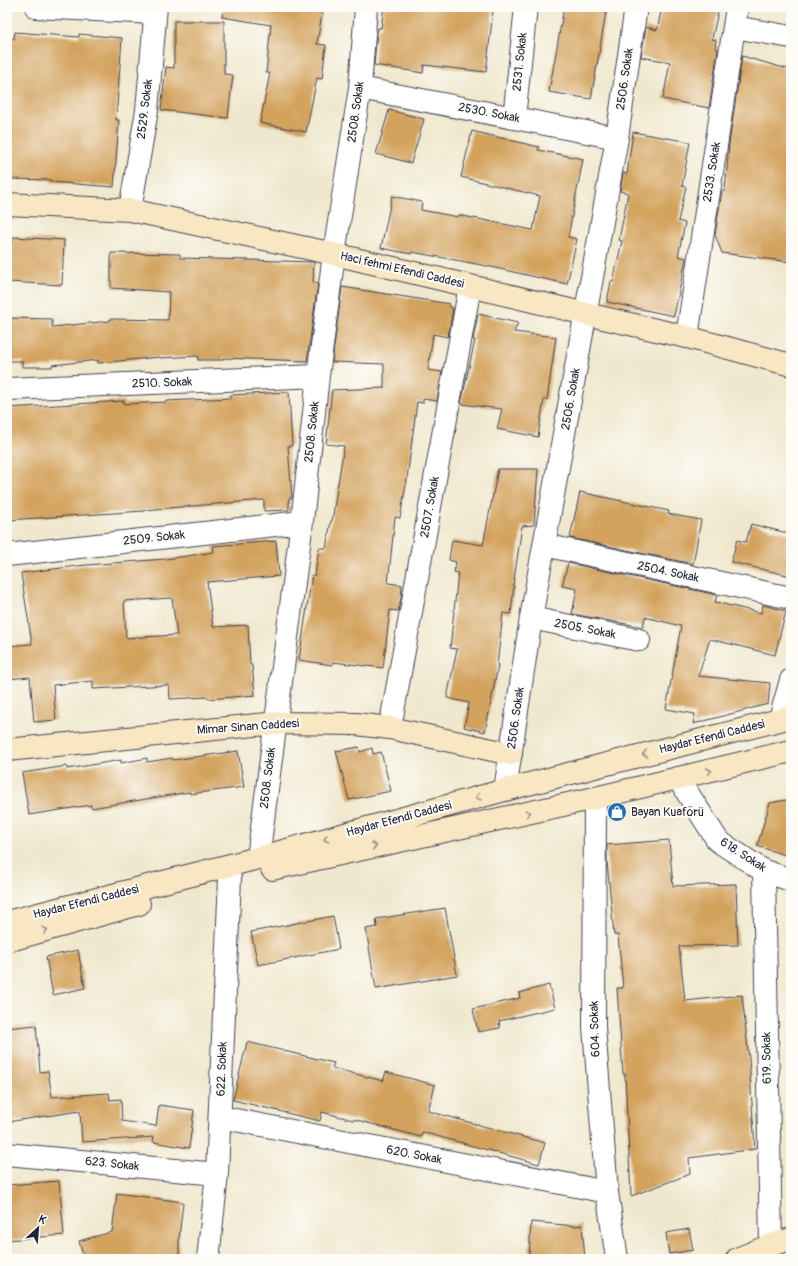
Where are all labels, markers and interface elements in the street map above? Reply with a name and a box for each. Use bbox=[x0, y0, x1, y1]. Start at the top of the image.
street label: 2531. Sokak bbox=[509, 32, 531, 92]
street label: 2506. Sokak bbox=[613, 47, 637, 111]
street label: 2529. Sokak bbox=[134, 78, 156, 140]
street label: 2508. Sokak bbox=[344, 80, 368, 144]
street label: 2530. Sokak bbox=[457, 100, 521, 126]
street label: 2533. Sokak bbox=[700, 141, 724, 203]
street label: Haci fehmi Efendi Caddesi bbox=[339, 248, 465, 292]
street label: 2506. Sokak bbox=[558, 367, 584, 431]
street label: 2510. Sokak bbox=[132, 374, 192, 392]
street label: 2508. Sokak bbox=[301, 401, 323, 463]
street label: 2507. Sokak bbox=[417, 475, 443, 539]
street label: 2509. Sokak bbox=[122, 527, 186, 549]
street label: 2504. Sokak bbox=[636, 558, 700, 586]
street label: 2505. Sokak bbox=[553, 616, 617, 642]
street label: 2506. Sokak bbox=[504, 686, 528, 750]
street label: Mimar Sinan Caddesi bbox=[196, 716, 300, 738]
street label: Haydar Efendi Caddesi bbox=[658, 717, 766, 757]
street label: 2508. Sokak bbox=[257, 746, 279, 810]
one-way arrow bbox=[641, 749, 648, 758]
one-way arrow bbox=[706, 767, 713, 775]
one-way arrow bbox=[475, 793, 481, 801]
street label: Haydar Efendi Caddesi bbox=[345, 798, 453, 840]
shop icon: Bayan Kuaförü bbox=[606, 801, 628, 823]
place label: Bayan Kuaförü bbox=[631, 805, 704, 820]
one-way arrow bbox=[525, 809, 531, 817]
one-way arrow bbox=[323, 835, 329, 843]
street label: 618. Sokak bbox=[717, 835, 769, 875]
one-way arrow bbox=[371, 843, 377, 851]
street label: Haydar Efendi Caddesi bbox=[32, 882, 140, 922]
one-way arrow bbox=[41, 927, 48, 935]
street label: 604. Sokak bbox=[587, 1001, 603, 1057]
street label: 619. Sokak bbox=[759, 1032, 775, 1084]
street label: 622. Sokak bbox=[214, 1041, 230, 1097]
street label: 620. Sokak bbox=[385, 1142, 443, 1168]
street label: 623. Sokak bbox=[84, 1154, 140, 1174]
north arrow bbox=[18, 1208, 58, 1248]
text: K bbox=[36, 1212, 48, 1227]

